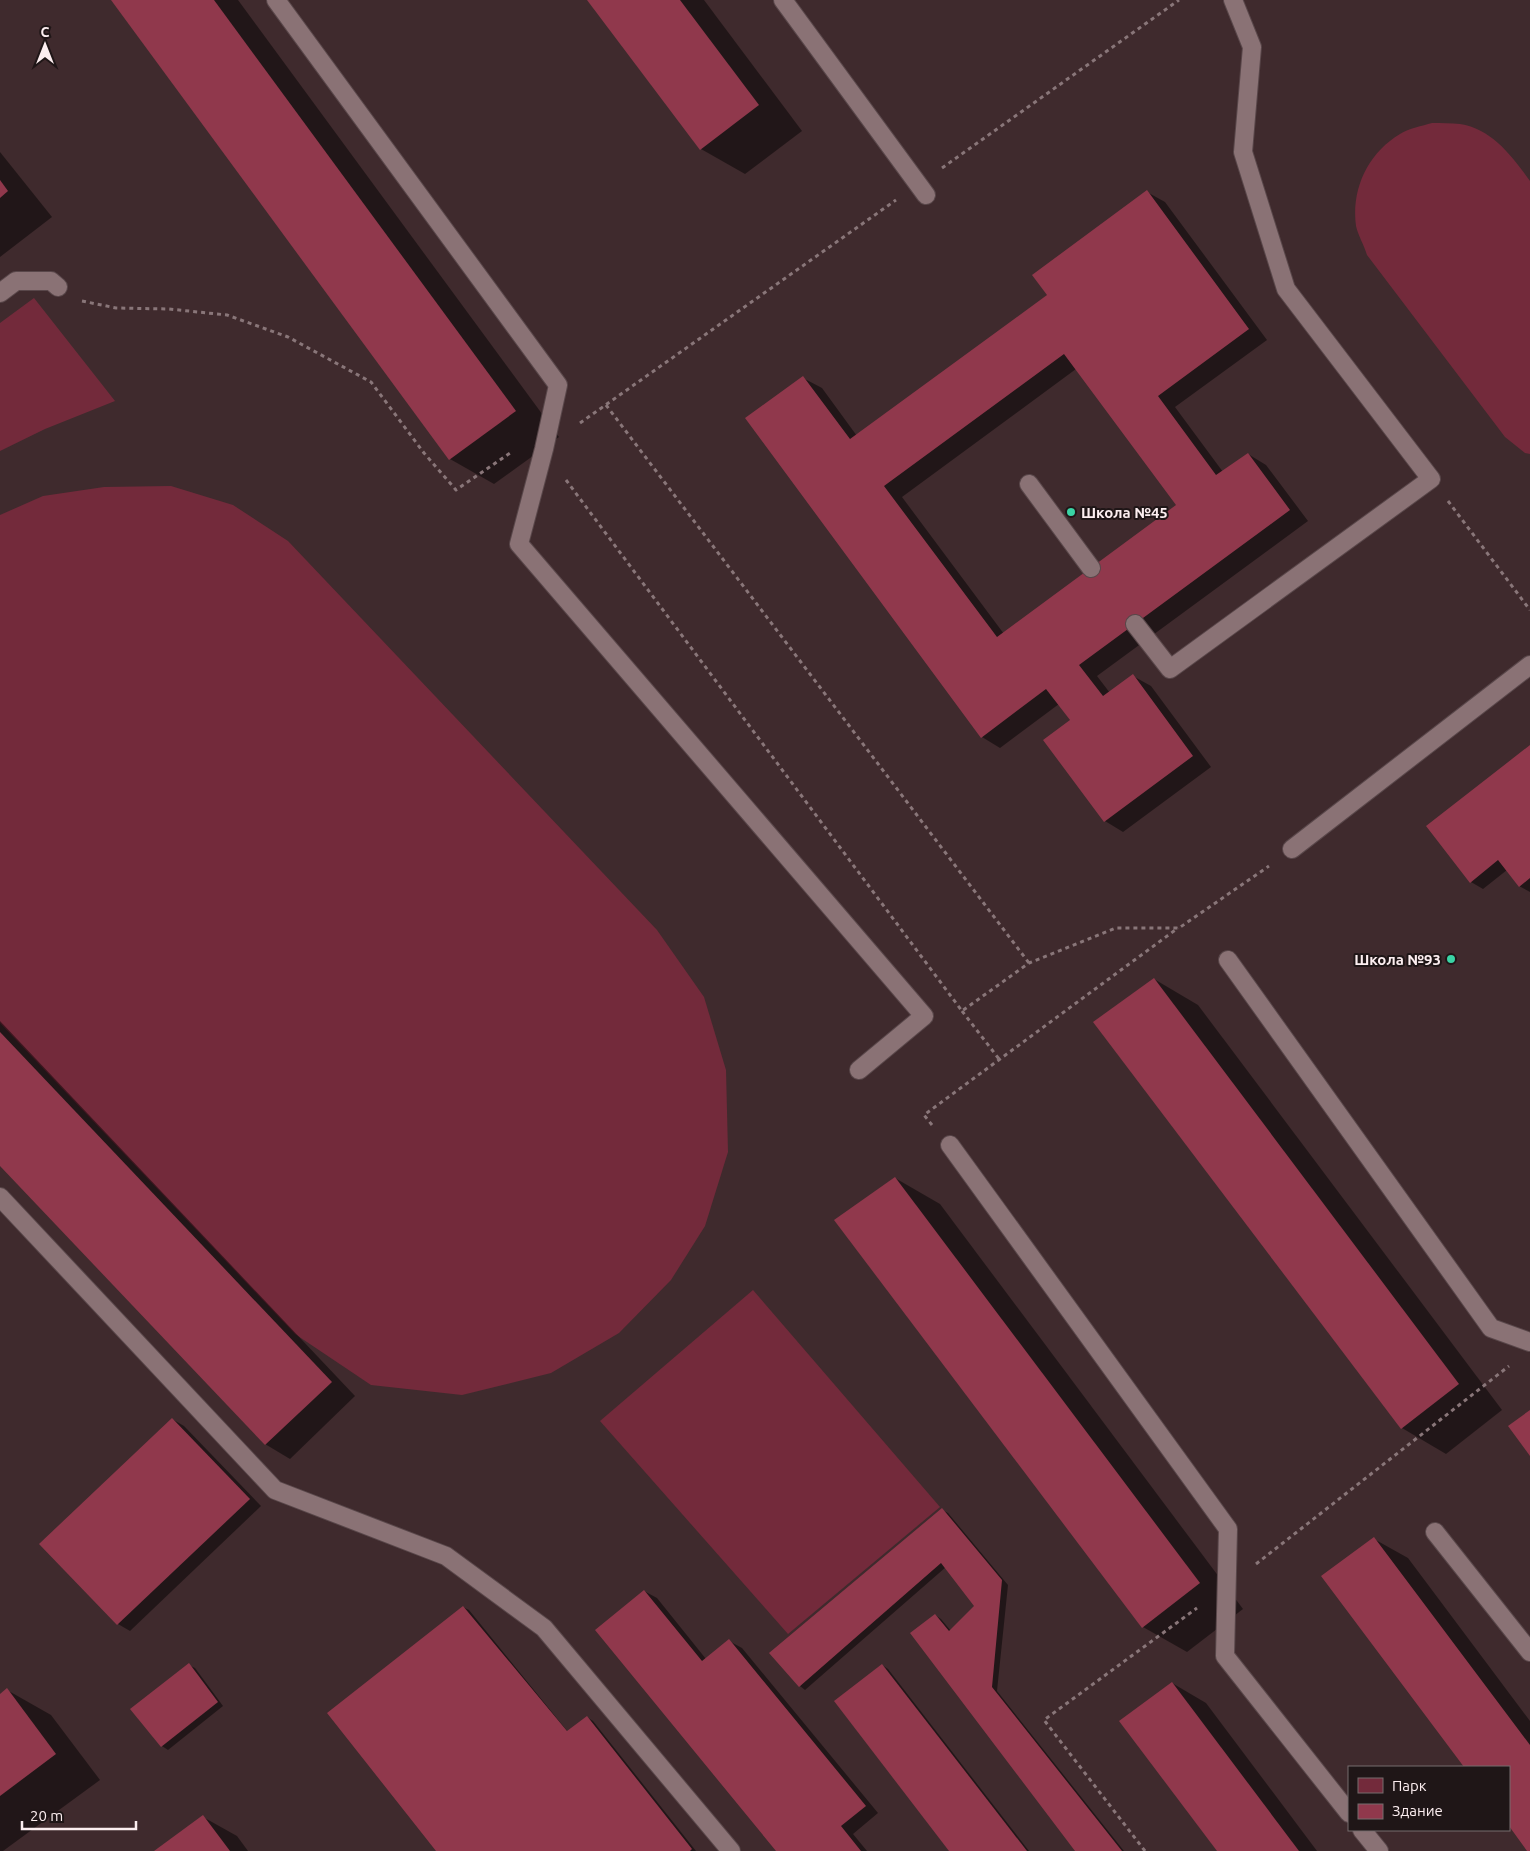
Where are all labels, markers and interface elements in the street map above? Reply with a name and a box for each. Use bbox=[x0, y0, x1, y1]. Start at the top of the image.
north arrow bbox=[20, 20, 70, 70]
text: С bbox=[41, 24, 50, 40]
place label: Школа №45 bbox=[1081, 504, 1168, 521]
marker: Школа №45 bbox=[1065, 506, 1077, 518]
place label: Школа №93 bbox=[1354, 951, 1441, 968]
marker: Школа №93 bbox=[1445, 953, 1457, 965]
legend bbox=[1348, 1766, 1510, 1831]
text: Парк bbox=[1392, 1777, 1427, 1794]
scale bar bbox=[22, 1798, 136, 1830]
text: Здание bbox=[1392, 1802, 1443, 1819]
text: 20 m bbox=[30, 1807, 63, 1824]

